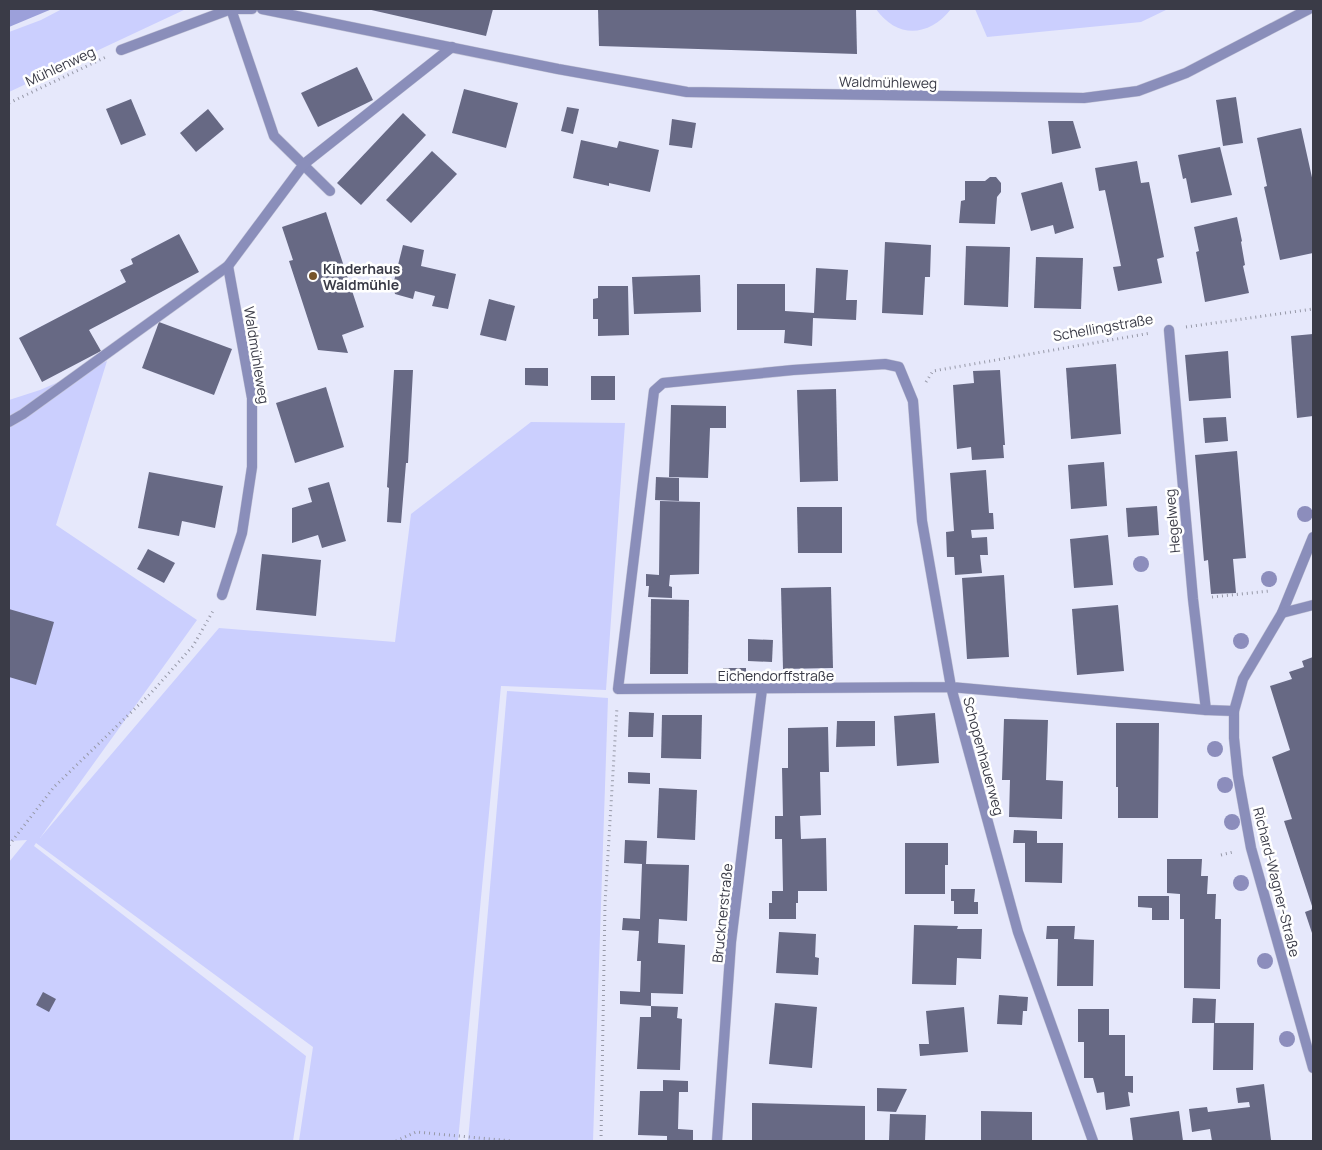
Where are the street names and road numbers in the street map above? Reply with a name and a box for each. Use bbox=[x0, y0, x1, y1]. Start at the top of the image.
street label: Mühlenweg bbox=[22, 42, 98, 90]
street label: Waldmühleweg bbox=[839, 72, 937, 92]
street label: Waldmühleweg bbox=[240, 305, 274, 405]
street label: Schellingstraße bbox=[1051, 309, 1155, 345]
street label: Hegelweg bbox=[1160, 488, 1184, 554]
street label: Eichendorffstraße bbox=[718, 666, 834, 685]
street label: Schopenhauerweg bbox=[959, 695, 1009, 817]
street label: Richard-Wagner-Straße bbox=[1249, 805, 1305, 959]
street label: Brucknerstraße bbox=[707, 862, 737, 964]

